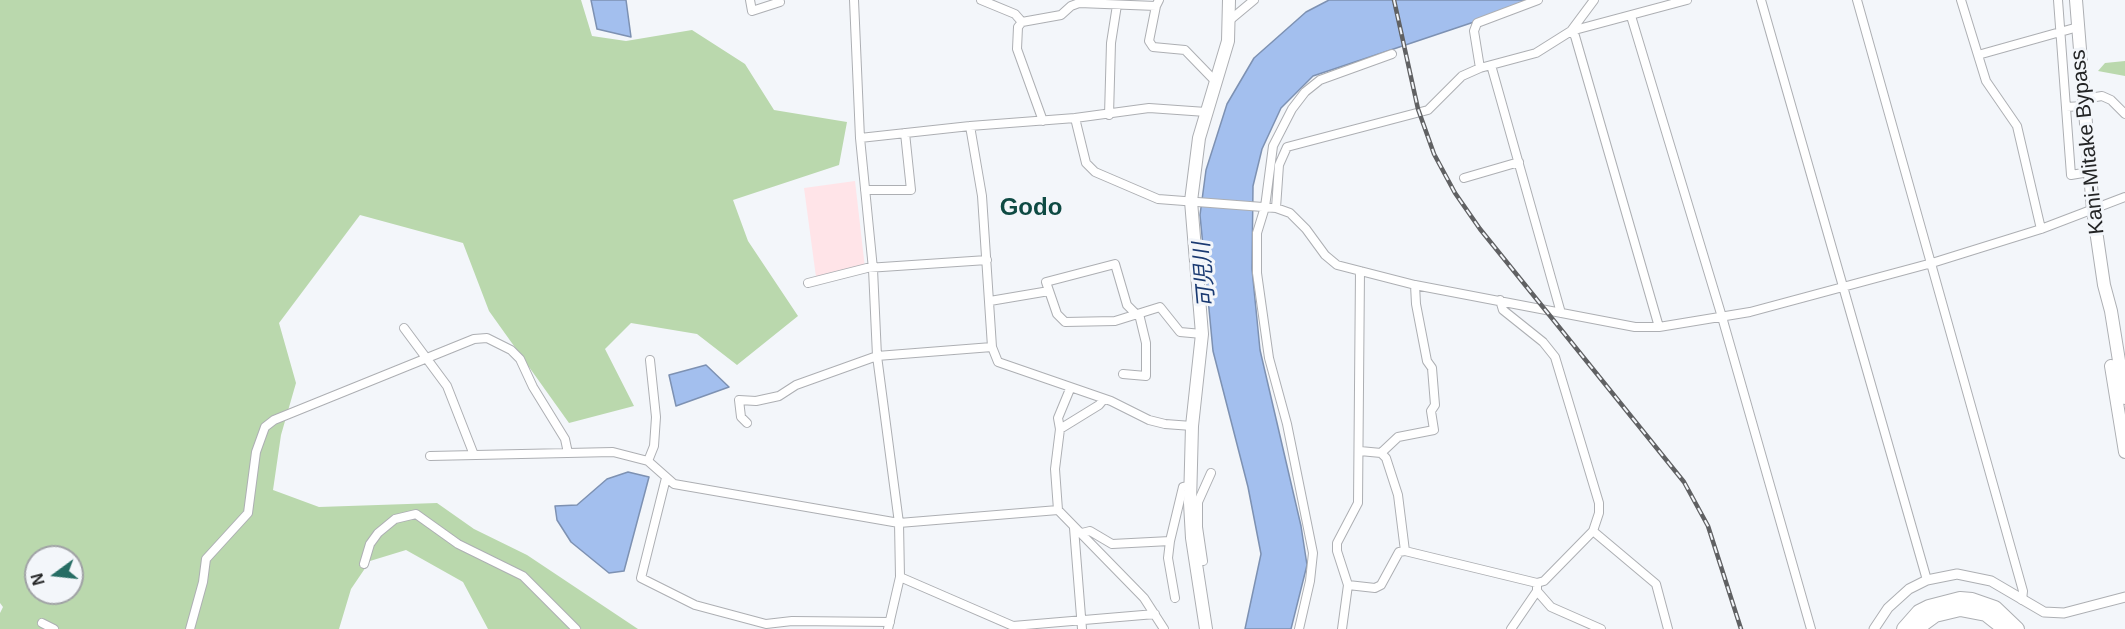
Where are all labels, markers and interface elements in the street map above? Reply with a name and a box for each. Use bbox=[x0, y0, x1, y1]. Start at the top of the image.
street label: Kani-Mitake Bypass bbox=[2066, 48, 2110, 236]
district label: Godo bbox=[1000, 194, 1062, 222]
water label: 可児川 bbox=[1189, 241, 1221, 309]
north arrow bbox=[24, 545, 84, 605]
text: N bbox=[28, 571, 48, 587]

